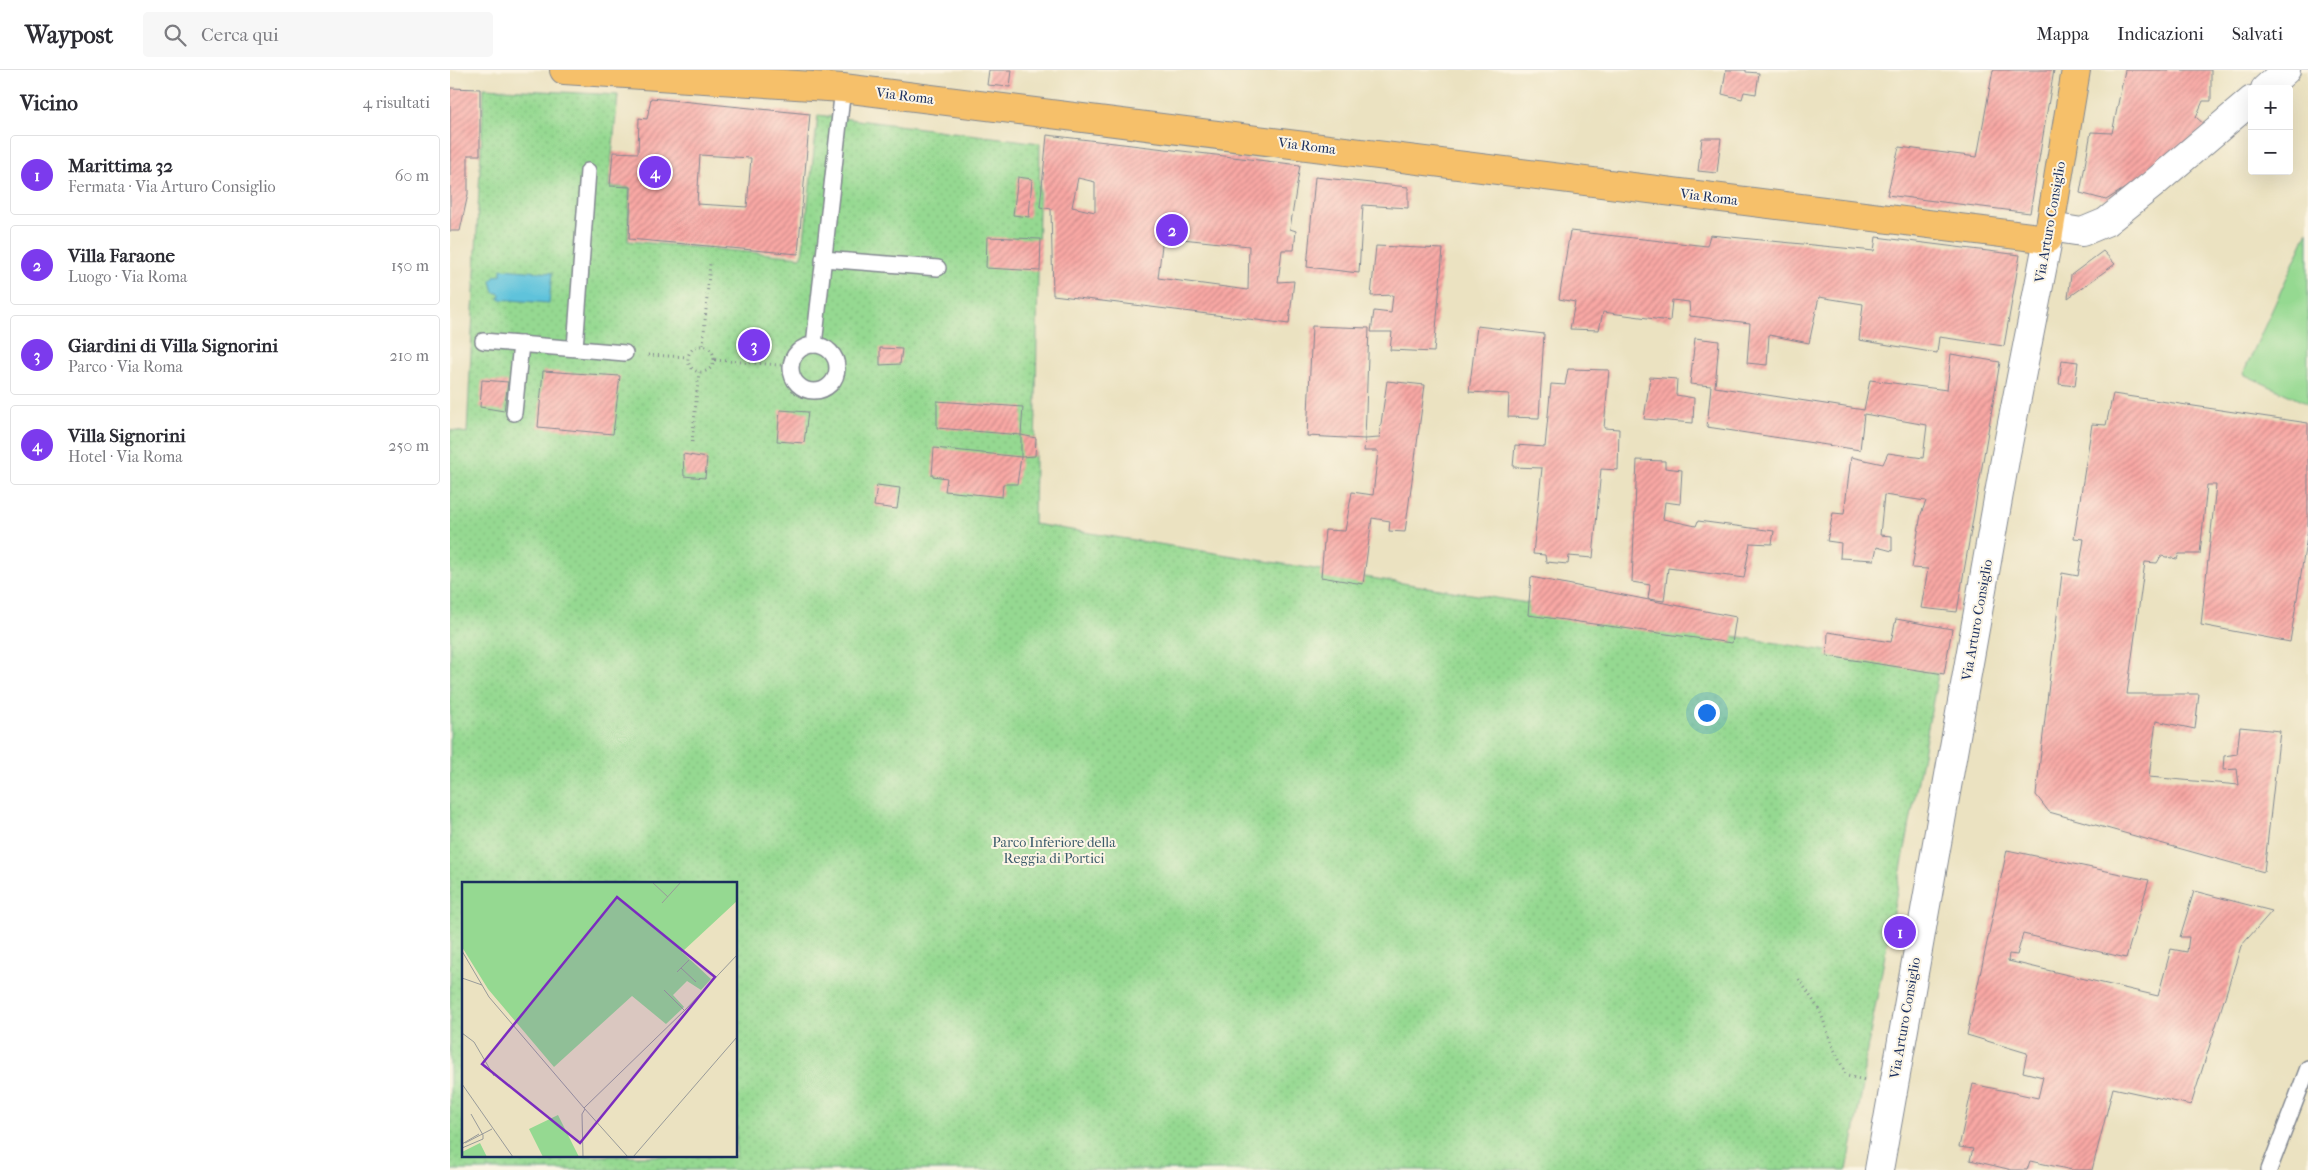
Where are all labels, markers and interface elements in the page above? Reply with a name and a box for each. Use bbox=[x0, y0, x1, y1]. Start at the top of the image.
search box bbox=[143, 12, 493, 57]
text: Waypost bbox=[25, 21, 113, 49]
icon: search bbox=[161, 21, 189, 49]
text: Cerca qui bbox=[201, 24, 279, 46]
text: Mappa bbox=[2036, 24, 2089, 45]
text: Indicazioni bbox=[2117, 24, 2204, 45]
text: Salvati bbox=[2232, 24, 2283, 45]
street label: Via Roma bbox=[874, 84, 935, 108]
map controls bbox=[2248, 85, 2293, 175]
button: + bbox=[2248, 85, 2293, 130]
text: Vicino bbox=[20, 91, 78, 115]
text: 4 risultati bbox=[363, 93, 430, 112]
button: − bbox=[2248, 130, 2293, 175]
street label: Via Roma bbox=[1276, 134, 1337, 158]
pin: 4 bbox=[639, 153, 671, 191]
text: Marittima 32 bbox=[68, 155, 173, 177]
street label: Via Arturo Consiglio bbox=[2031, 160, 2069, 285]
text: 1 bbox=[34, 166, 40, 185]
text: 60 m bbox=[395, 166, 429, 185]
text: Fermata · Via Arturo Consiglio bbox=[68, 177, 276, 196]
street label: Via Roma bbox=[1678, 185, 1739, 209]
pin: 2 bbox=[1156, 211, 1188, 249]
text: Villa Faraone bbox=[68, 245, 175, 267]
text: 2 bbox=[33, 256, 41, 275]
text: 150 m bbox=[391, 256, 429, 275]
text: Luogo · Via Roma bbox=[68, 267, 188, 286]
pin: 3 bbox=[738, 326, 770, 364]
text: Giardini di Villa Signorini bbox=[68, 335, 278, 357]
text: 3 bbox=[34, 346, 40, 365]
text: 210 m bbox=[390, 346, 429, 365]
text: Parco · Via Roma bbox=[68, 357, 183, 376]
text: Villa Signorini bbox=[68, 425, 186, 447]
text: 4 bbox=[32, 436, 42, 455]
text: 250 m bbox=[388, 436, 429, 455]
text: Hotel · Via Roma bbox=[68, 447, 183, 466]
street label: Via Arturo Consiglio bbox=[1958, 558, 1996, 683]
your location bbox=[1694, 700, 1720, 726]
park label: Parco Inferiore della Reggia di Portici bbox=[992, 834, 1116, 867]
inset map bbox=[462, 882, 738, 1158]
pin: 1 bbox=[1884, 913, 1916, 951]
street label: Via Arturo Consiglio bbox=[1886, 956, 1924, 1081]

